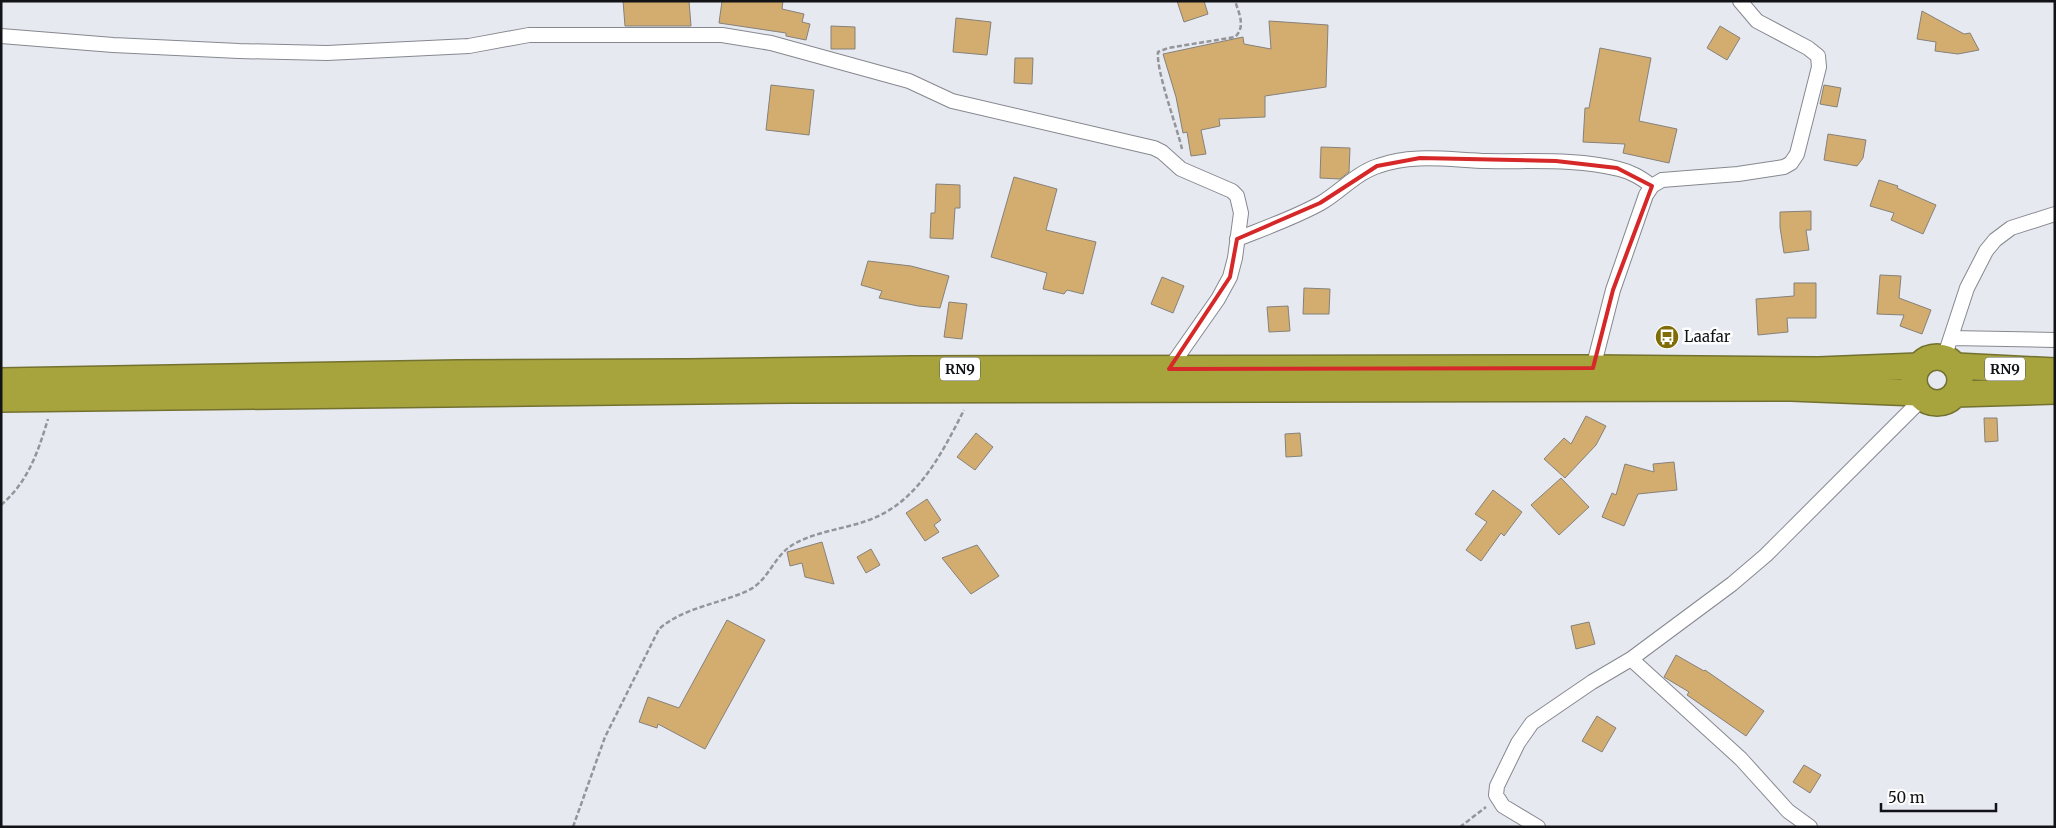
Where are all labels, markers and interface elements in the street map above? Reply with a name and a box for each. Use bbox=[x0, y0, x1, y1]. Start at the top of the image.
bus stop icon: Laafar bbox=[1654, 324, 1680, 350]
place label: Laafar bbox=[1684, 327, 1731, 346]
road number: RN9 bbox=[940, 358, 980, 380]
road number: RN9 bbox=[1985, 358, 2025, 380]
scale bar bbox=[1881, 780, 1996, 812]
text: 50 m bbox=[1888, 788, 1925, 807]

